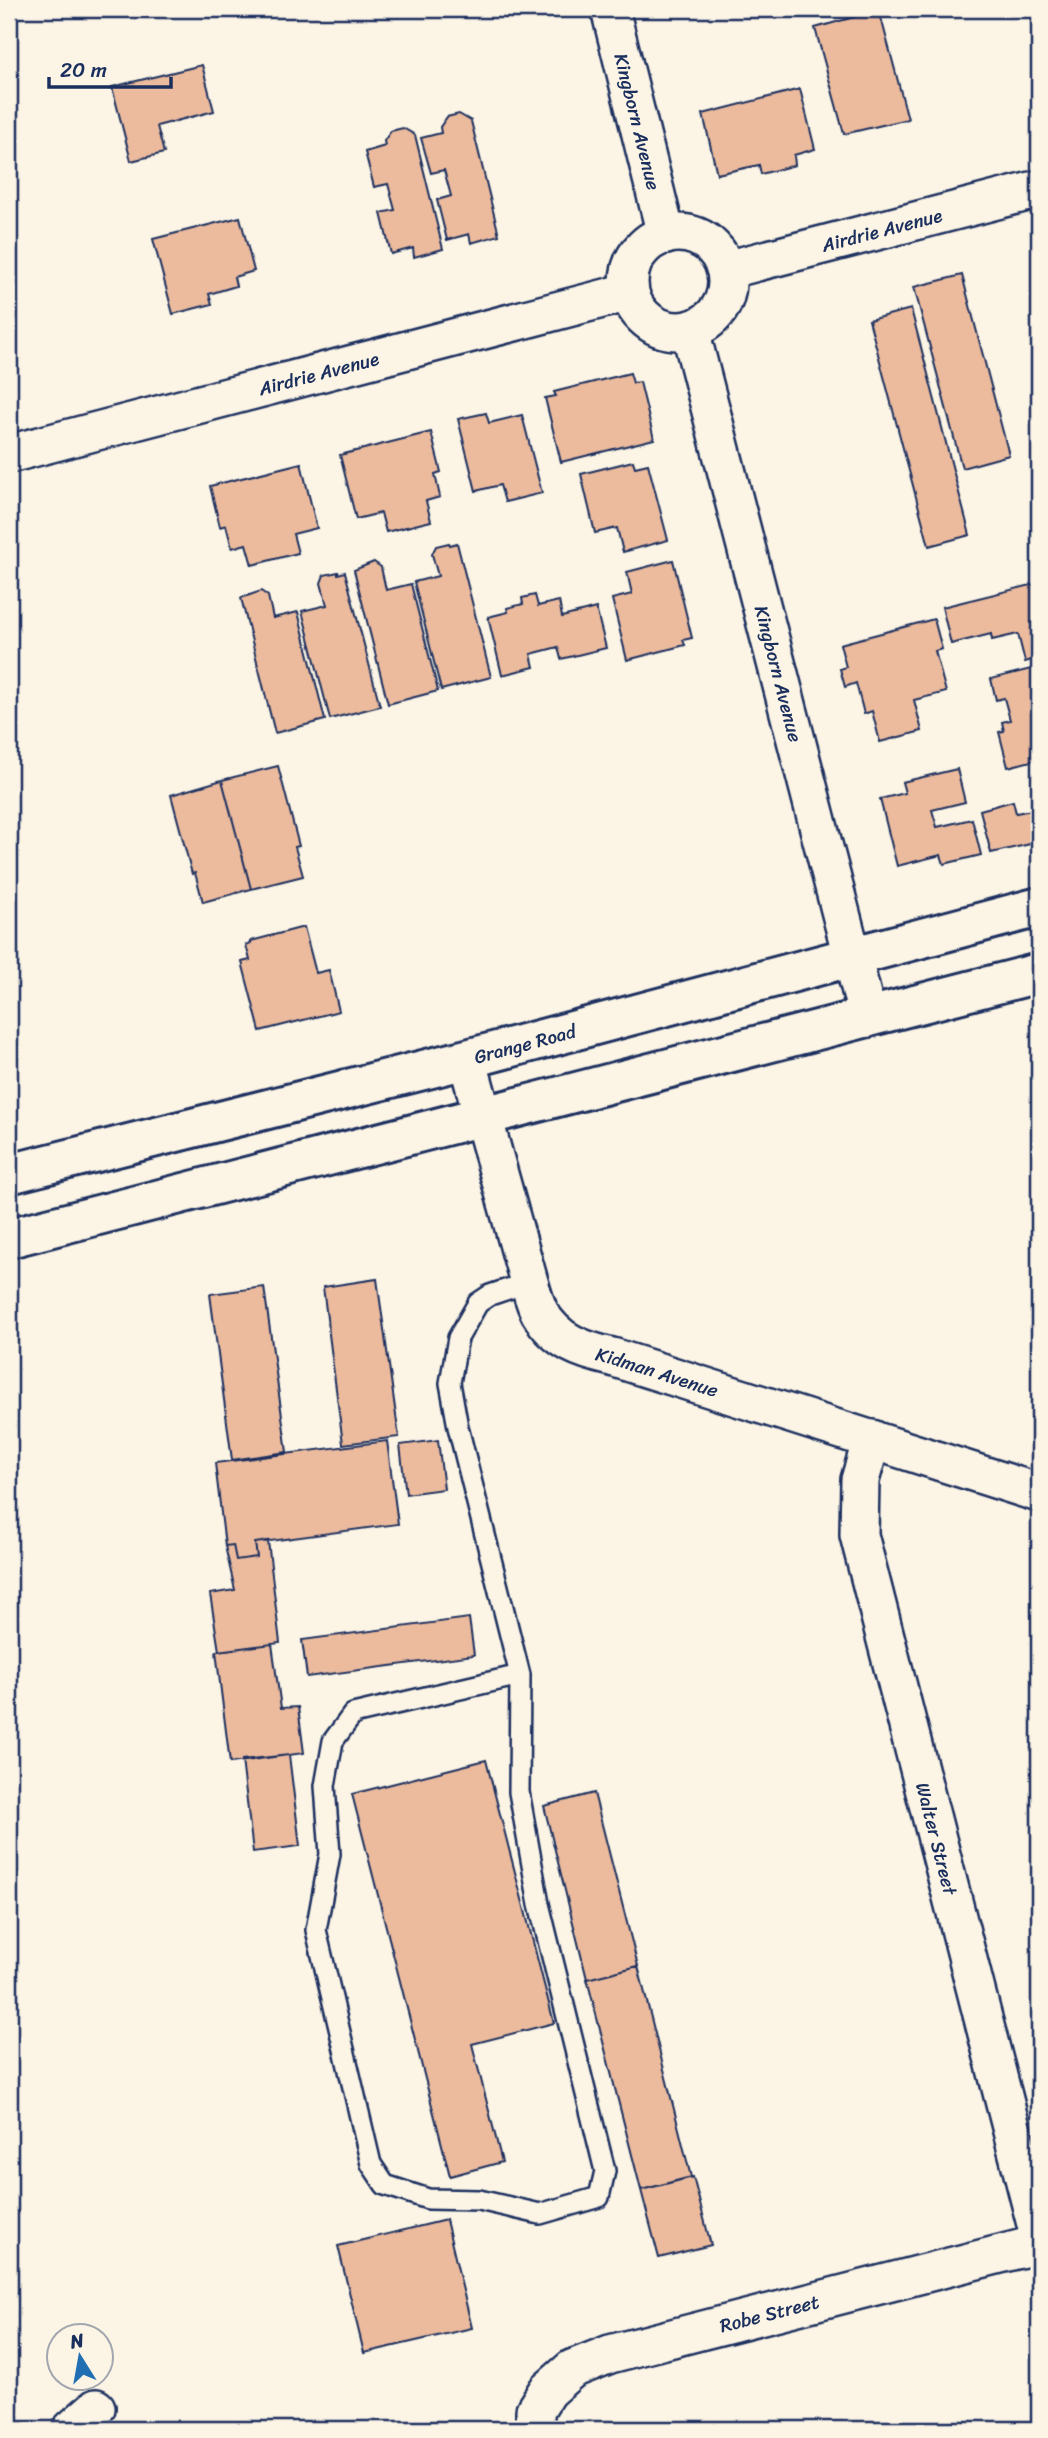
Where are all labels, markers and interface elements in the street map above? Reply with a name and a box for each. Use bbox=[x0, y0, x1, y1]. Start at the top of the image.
scale bar bbox=[49, 46, 172, 90]
street label: Kingborn Avenue bbox=[605, 50, 671, 194]
text: 20 m bbox=[60, 51, 107, 89]
street label: Airdrie Avenue bbox=[817, 198, 946, 261]
street label: Airdrie Avenue bbox=[254, 342, 382, 405]
street label: Kingborn Avenue bbox=[745, 602, 813, 746]
street label: Grange Road bbox=[470, 1014, 581, 1073]
street label: Kidman Avenue bbox=[592, 1337, 723, 1406]
street label: Walter Street bbox=[907, 1779, 968, 1900]
street label: Robe Street bbox=[716, 2285, 823, 2342]
north arrow bbox=[46, 2322, 116, 2392]
text: N bbox=[66, 2323, 87, 2358]

